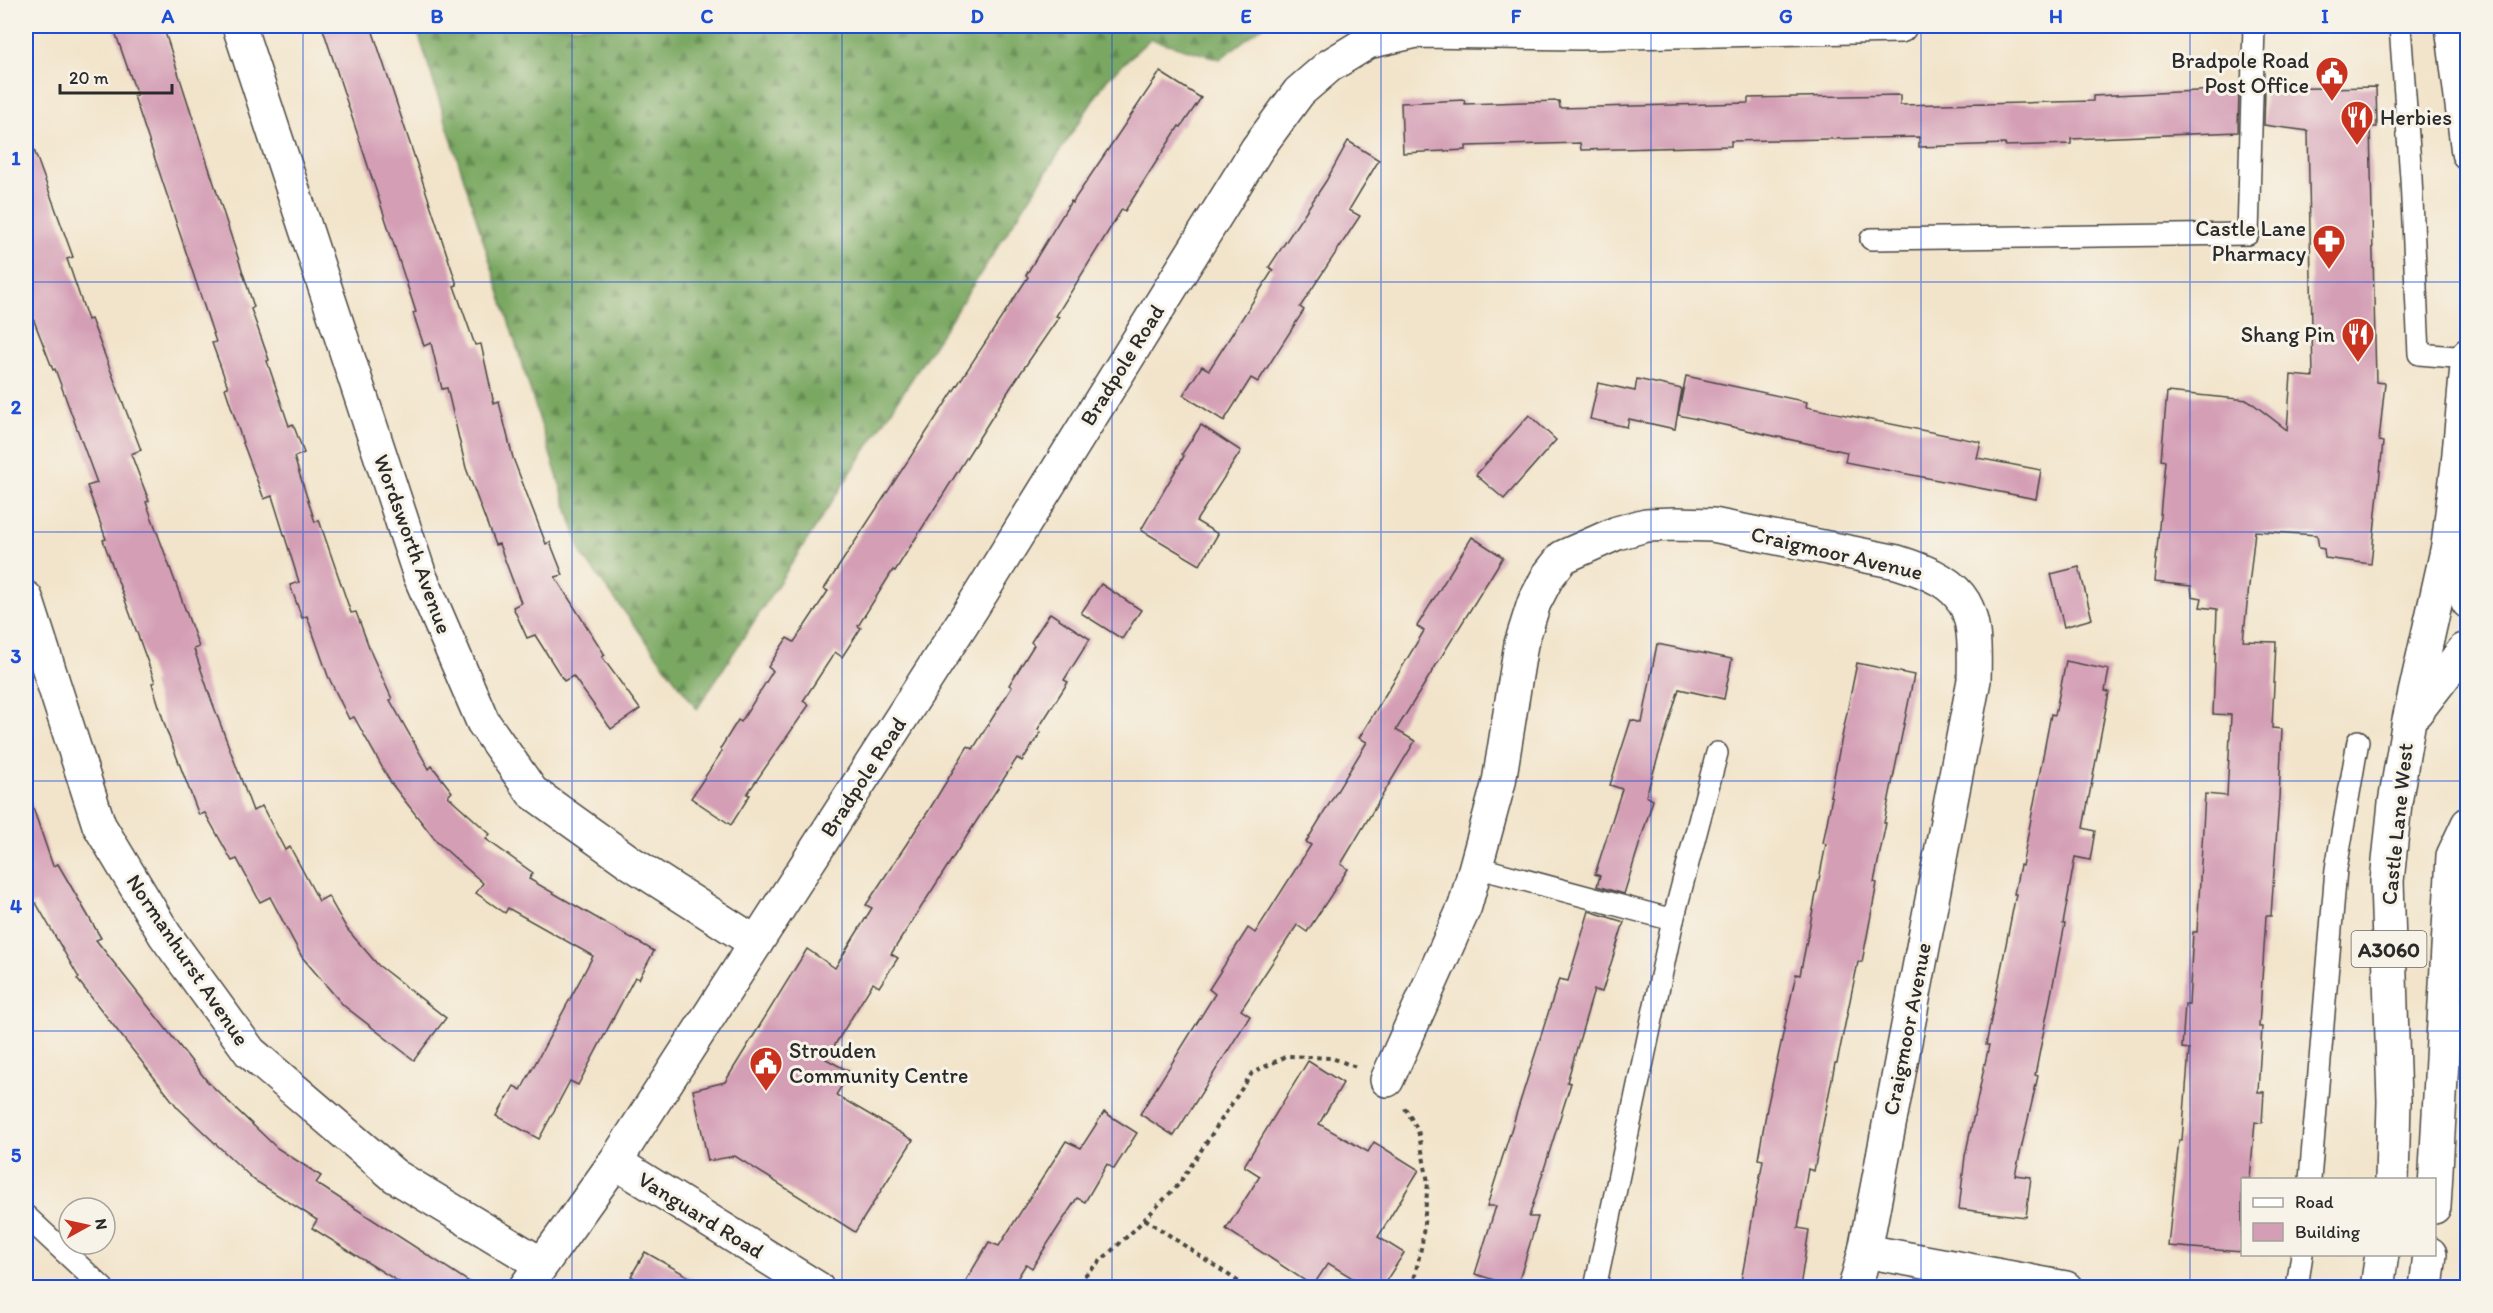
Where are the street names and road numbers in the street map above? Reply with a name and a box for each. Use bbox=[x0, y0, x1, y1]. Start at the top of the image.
street label: Bradpole Road bbox=[1074, 299, 1170, 431]
street label: Wordsworth Avenue bbox=[368, 451, 458, 637]
street label: Craigmoor Avenue bbox=[1748, 520, 1926, 586]
street label: Bradpole Road bbox=[814, 712, 912, 842]
street label: Castle Lane West bbox=[2375, 742, 2419, 906]
street label: Normanhurst Avenue bbox=[121, 869, 255, 1051]
road number: A3060 bbox=[2352, 931, 2426, 967]
street label: Craigmoor Avenue bbox=[1877, 940, 1937, 1118]
street label: Vanguard Road bbox=[633, 1166, 769, 1265]

